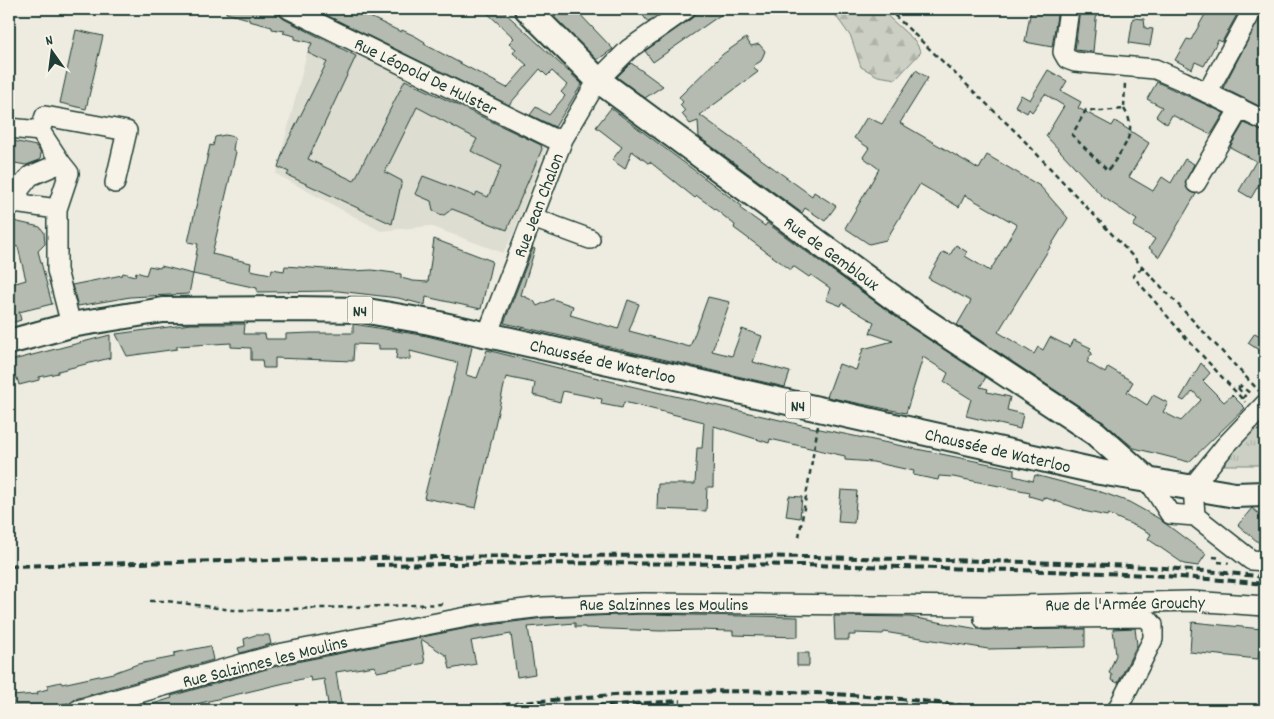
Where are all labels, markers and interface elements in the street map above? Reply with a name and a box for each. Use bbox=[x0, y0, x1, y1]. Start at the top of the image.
north arrow bbox=[28, 28, 78, 78]
text: N bbox=[44, 31, 55, 52]
street label: Rue Léopold De Hulster bbox=[349, 33, 501, 124]
street label: Rue Jean Chalon bbox=[509, 150, 572, 262]
street label: Rue de Gembloux bbox=[777, 212, 884, 299]
road number: N4 bbox=[348, 296, 372, 324]
street label: Chaussée de Waterloo bbox=[527, 334, 678, 392]
road number: N4 bbox=[786, 392, 810, 418]
street label: Chaussée de Waterloo bbox=[922, 423, 1073, 481]
street label: Rue de l'Armée Grouchy bbox=[1045, 592, 1206, 619]
street label: Rue Salzinnes les Moulins bbox=[579, 594, 749, 619]
street label: Rue Salzinnes les Moulins bbox=[180, 631, 351, 696]

